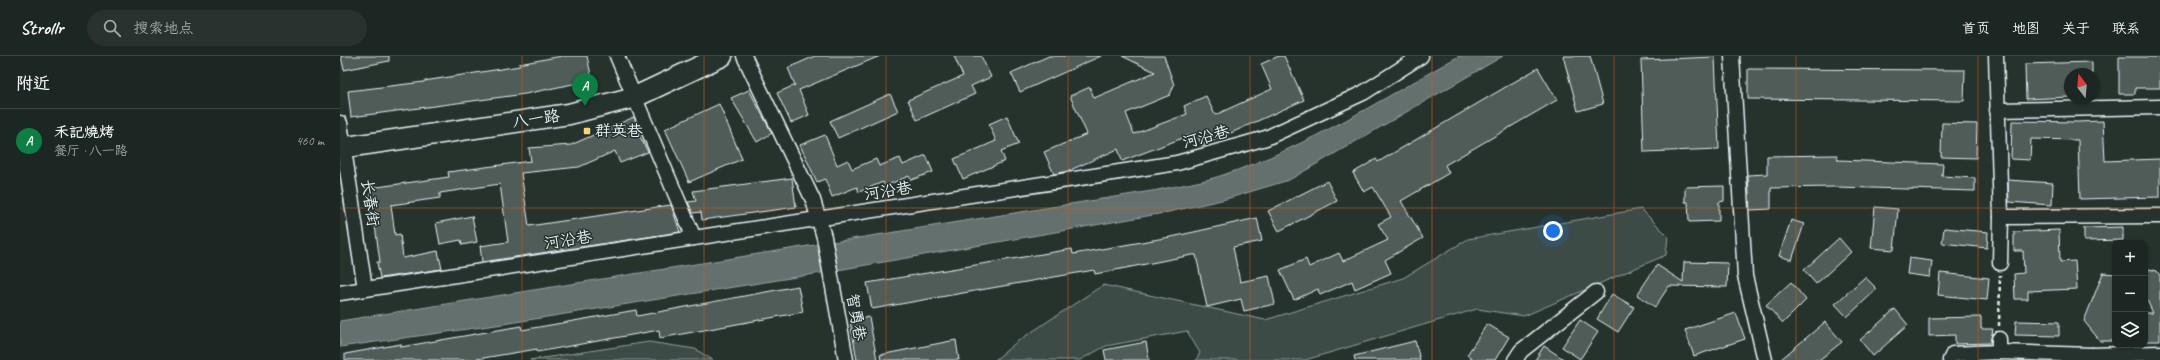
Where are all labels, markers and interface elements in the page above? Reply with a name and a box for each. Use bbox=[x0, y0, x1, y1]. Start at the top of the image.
search box bbox=[87, 10, 367, 46]
text: Strollr bbox=[20, 16, 63, 40]
icon: search bbox=[101, 17, 123, 39]
text: 搜索地点 bbox=[133, 19, 193, 38]
text: 首页 bbox=[1962, 20, 1990, 37]
text: 地图 bbox=[2012, 20, 2040, 37]
text: 关于 bbox=[2062, 20, 2090, 37]
text: 联系 bbox=[2112, 20, 2140, 37]
north arrow bbox=[2064, 68, 2100, 104]
text: 附近 bbox=[16, 73, 50, 94]
pin: A bbox=[572, 73, 598, 106]
street label: 八一路 bbox=[511, 106, 561, 132]
place label: 群英巷 bbox=[595, 121, 643, 141]
street label: 河沿巷 bbox=[1180, 121, 1232, 153]
text: 禾記燒烤 bbox=[54, 123, 114, 142]
marker: 群英巷 bbox=[582, 126, 592, 136]
text: A bbox=[26, 133, 32, 149]
text: 460 m bbox=[296, 133, 324, 149]
text: 餐厅 · 八一路 bbox=[54, 143, 128, 159]
street label: 河沿巷 bbox=[863, 177, 913, 205]
street label: 长春街 bbox=[357, 178, 383, 228]
your location bbox=[1543, 221, 1563, 241]
street label: 河沿巷 bbox=[543, 226, 593, 254]
map controls bbox=[2112, 240, 2148, 348]
button: + bbox=[2112, 240, 2148, 276]
button: − bbox=[2112, 276, 2148, 312]
street label: 智勇巷 bbox=[842, 292, 870, 342]
button: layers bbox=[2112, 312, 2148, 348]

